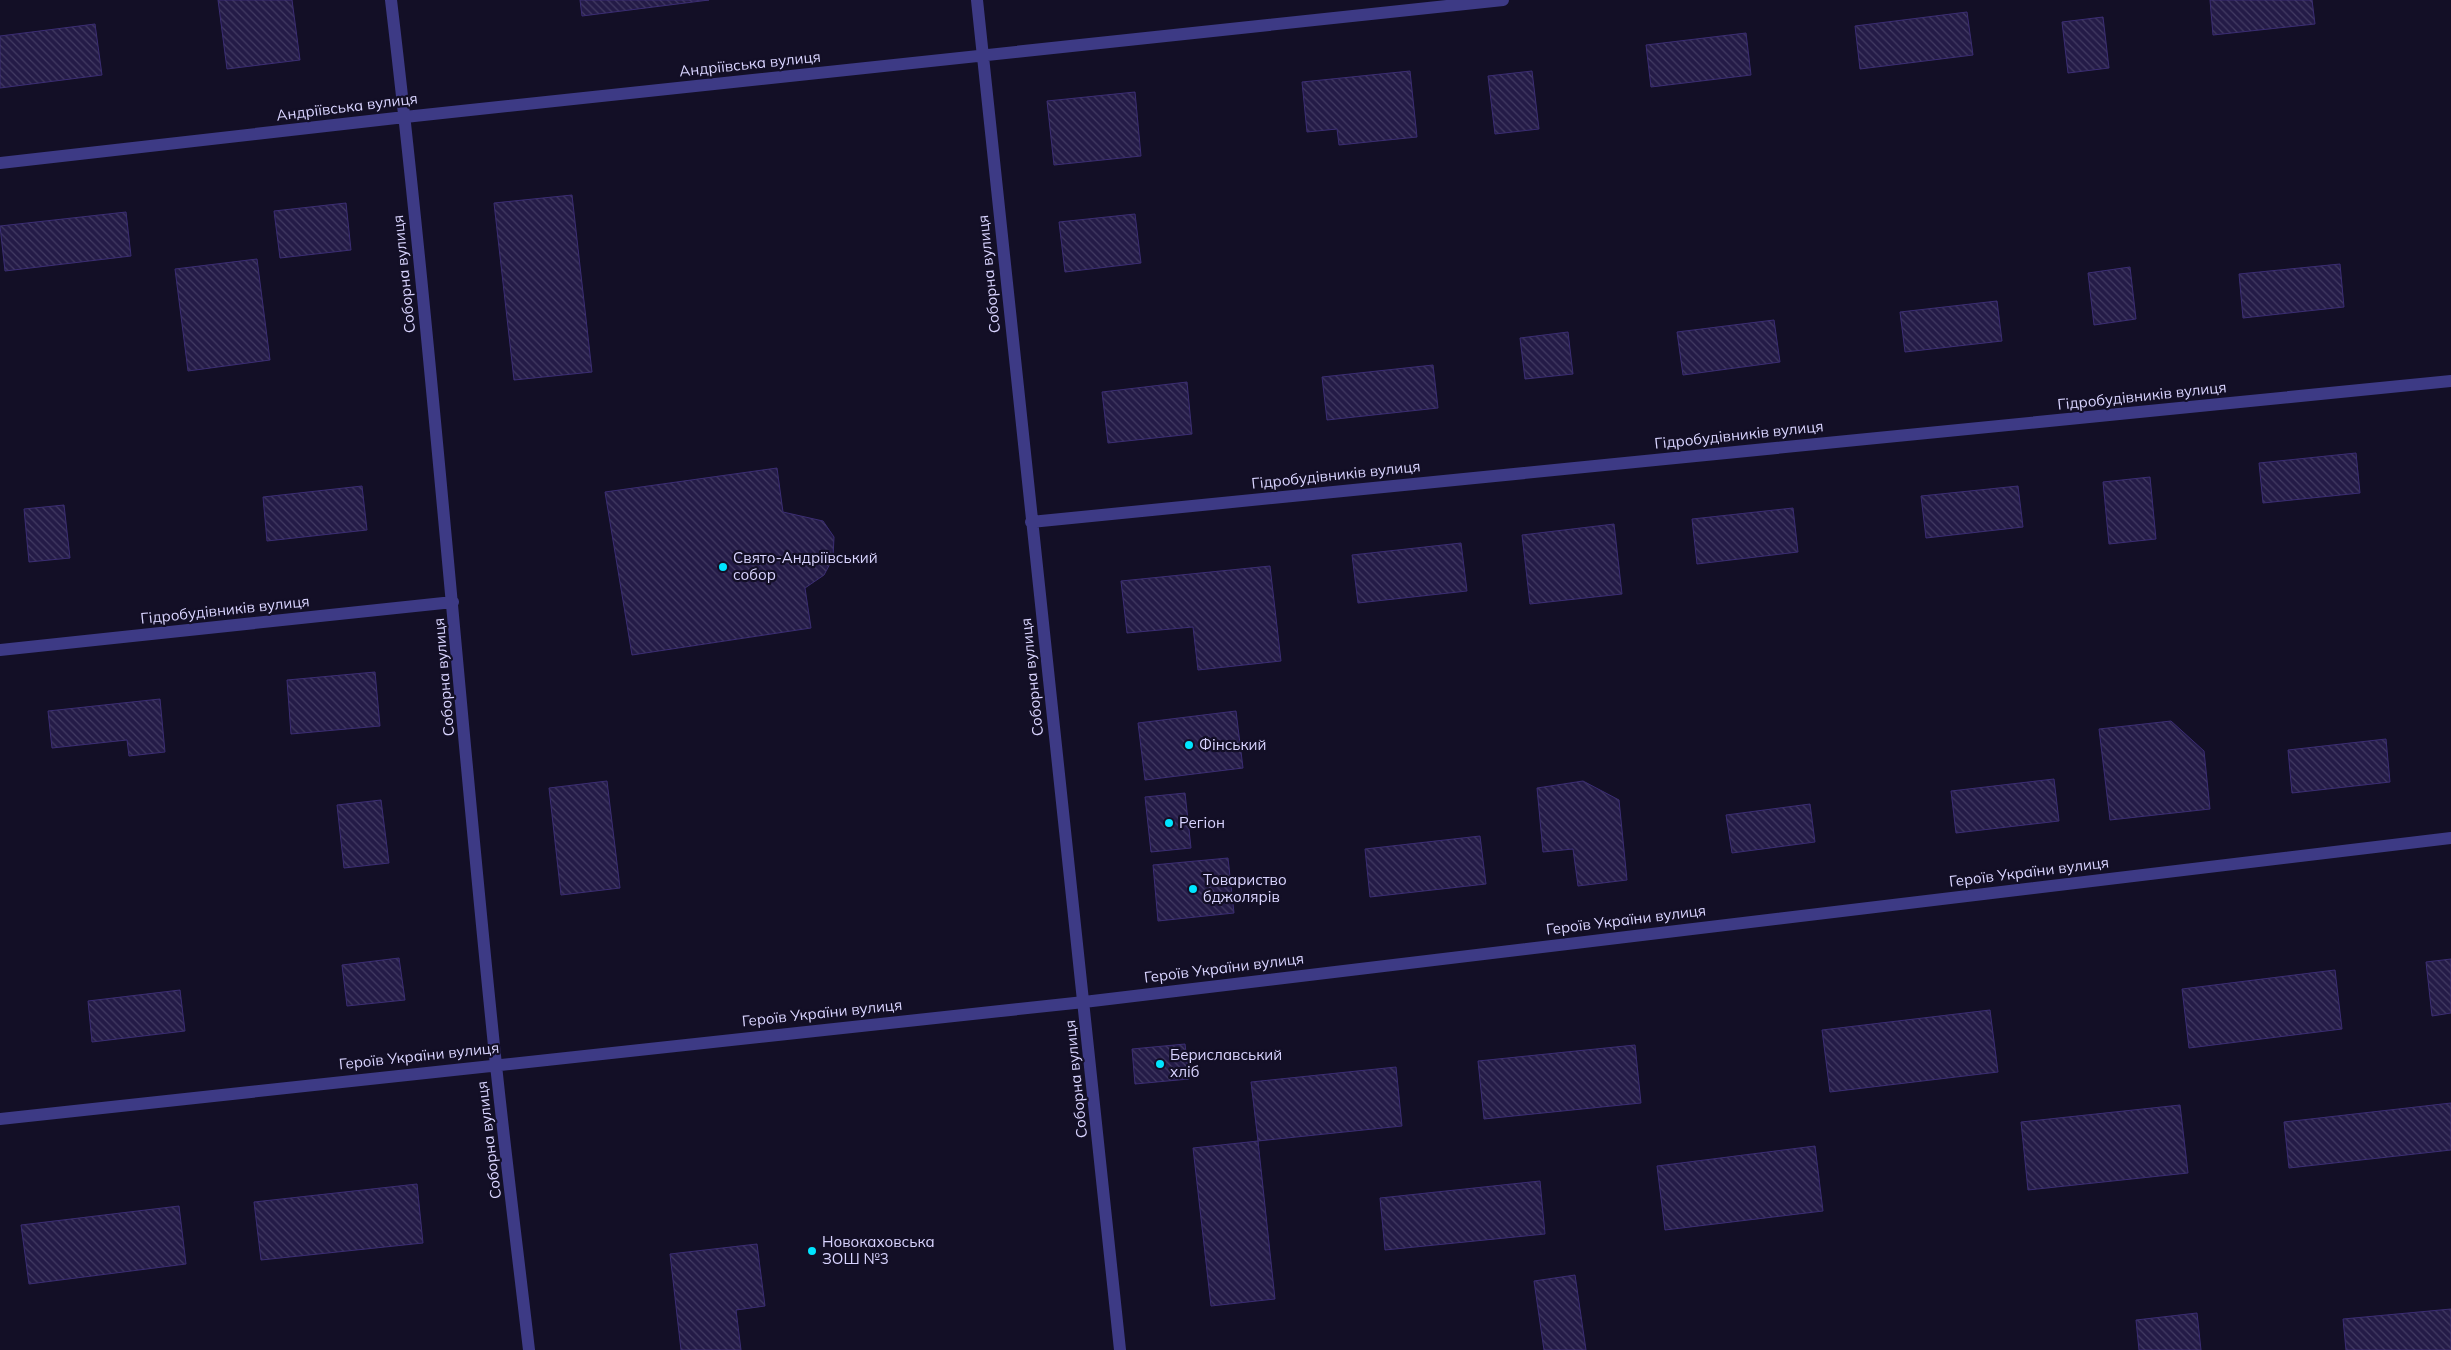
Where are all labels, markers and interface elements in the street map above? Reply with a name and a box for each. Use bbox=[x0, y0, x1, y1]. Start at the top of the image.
street label: Андріївська вулиця bbox=[678, 47, 822, 80]
street label: Андріївська вулиця bbox=[275, 88, 419, 125]
street label: Соборна вулиця bbox=[388, 214, 419, 334]
street label: Соборна вулиця bbox=[973, 214, 1004, 334]
street label: Гідробудівників вулиця bbox=[2056, 377, 2227, 414]
street label: Гідробудівників вулиця bbox=[1653, 416, 1824, 453]
street label: Гідробудівників вулиця bbox=[1250, 456, 1421, 493]
place label: Свято-Андріївський собор bbox=[733, 548, 878, 584]
marker: Свято-Андріївський собор bbox=[717, 561, 729, 573]
street label: Гідробудівників вулиця bbox=[139, 591, 310, 628]
street label: Соборна вулиця bbox=[429, 617, 458, 737]
street label: Соборна вулиця bbox=[1016, 617, 1047, 737]
place label: Фінський bbox=[1199, 735, 1266, 754]
marker: Фінський bbox=[1183, 739, 1195, 751]
place label: Регіон bbox=[1179, 813, 1225, 832]
marker: Регіон bbox=[1163, 817, 1175, 829]
street label: Героїв України вулиця bbox=[1948, 852, 2110, 891]
place label: Товариство бджолярів bbox=[1203, 870, 1287, 906]
marker: Товариство бджолярів bbox=[1187, 883, 1199, 895]
street label: Героїв України вулиця bbox=[1545, 900, 1707, 939]
street label: Героїв України вулиця bbox=[1143, 948, 1305, 987]
street label: Героїв України вулиця bbox=[741, 995, 903, 1030]
street label: Соборна вулиця bbox=[1060, 1019, 1091, 1139]
street label: Героїв України вулиця bbox=[338, 1038, 500, 1073]
place label: Бериславський хліб bbox=[1170, 1045, 1282, 1081]
marker: Бериславський хліб bbox=[1154, 1058, 1166, 1070]
street label: Соборна вулиця bbox=[472, 1080, 505, 1200]
place label: Новокаховська ЗОШ №3 bbox=[822, 1232, 935, 1268]
marker: Новокаховська ЗОШ №3 bbox=[806, 1245, 818, 1257]

